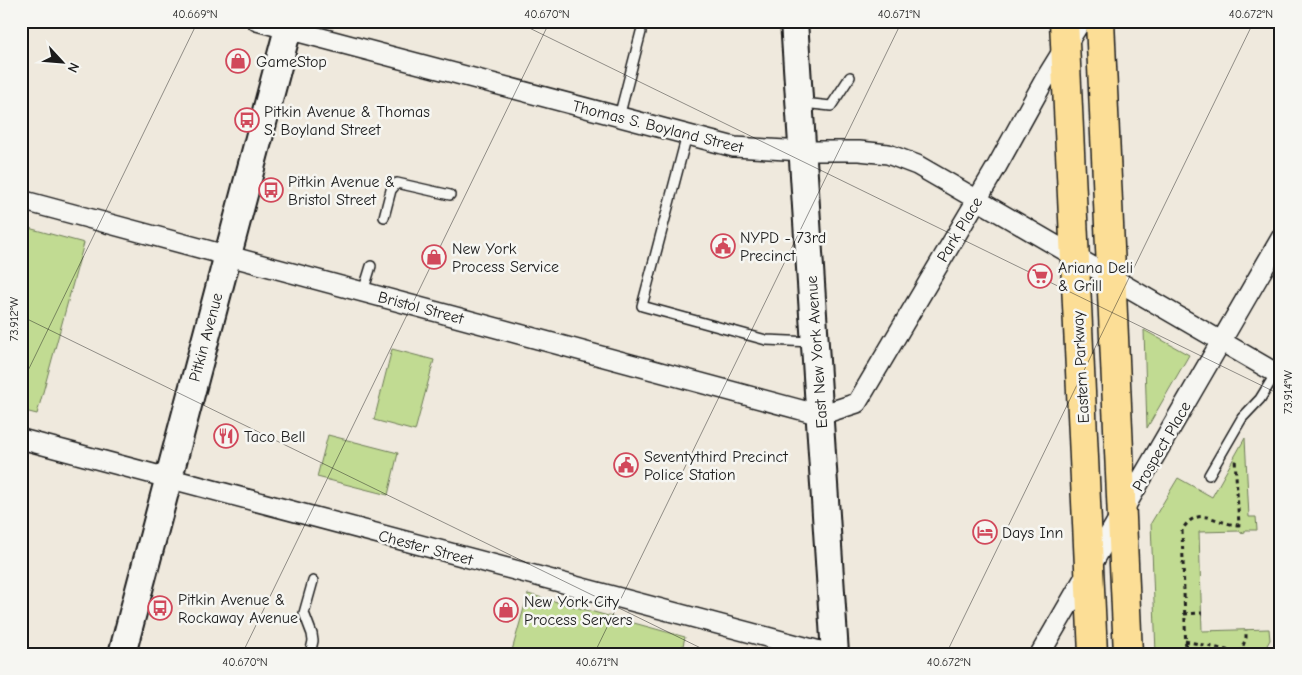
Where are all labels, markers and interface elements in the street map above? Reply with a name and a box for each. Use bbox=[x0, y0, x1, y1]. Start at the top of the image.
text: 40.669°N bbox=[172, 7, 218, 21]
text: 40.670°N bbox=[524, 7, 570, 21]
text: 40.671°N bbox=[878, 7, 920, 21]
text: 40.672°N bbox=[1229, 7, 1273, 21]
north arrow bbox=[38, 38, 88, 88]
shop icon: GameStop bbox=[225, 48, 251, 74]
place label: GameStop bbox=[256, 53, 327, 71]
text: N bbox=[64, 60, 83, 75]
street label: Thomas S. Boyland Street bbox=[570, 97, 745, 157]
place label: Pitkin Avenue & Thomas S. Boyland Street bbox=[264, 103, 430, 139]
bus stop icon: Pitkin Avenue & Thomas S. Boyland Street bbox=[234, 107, 260, 133]
place label: Pitkin Avenue & Bristol Street bbox=[288, 173, 395, 209]
bus stop icon: Pitkin Avenue & Bristol Street bbox=[258, 177, 284, 203]
street label: Park Place bbox=[933, 194, 986, 265]
place label: NYPD - 73rd Precinct bbox=[740, 229, 826, 265]
public building icon: NYPD - 73rd Precinct bbox=[710, 233, 736, 259]
place label: New York Process Service bbox=[452, 240, 559, 276]
shop icon: New York Process Service bbox=[421, 244, 447, 270]
place label: Ariana Deli & Grill bbox=[1058, 259, 1133, 295]
supermarket icon: Ariana Deli & Grill bbox=[1027, 263, 1053, 289]
street label: East New York Avenue bbox=[803, 275, 831, 429]
street label: Bristol Street bbox=[376, 288, 466, 328]
street label: Pitkin Avenue bbox=[185, 291, 226, 384]
text: 73.912°W bbox=[7, 296, 21, 341]
street label: Eastern Parkway bbox=[1069, 309, 1093, 424]
text: 73.914°W bbox=[1281, 369, 1295, 414]
street label: Prospect Place bbox=[1129, 398, 1195, 495]
restaurant icon: Taco Bell bbox=[213, 423, 239, 449]
place label: Taco Bell bbox=[244, 428, 306, 446]
place label: Seventythird Precinct Police Station bbox=[644, 448, 788, 484]
public building icon: Seventythird Precinct Police Station bbox=[613, 452, 639, 478]
hotel icon: Days Inn bbox=[972, 519, 998, 545]
place label: Days Inn bbox=[1002, 524, 1063, 542]
street label: Chester Street bbox=[377, 527, 475, 569]
place label: Pitkin Avenue & Rockaway Avenue bbox=[178, 591, 298, 627]
place label: New York City Process Servers bbox=[524, 593, 633, 629]
bus stop icon: Pitkin Avenue & Rockaway Avenue bbox=[147, 595, 173, 621]
shop icon: New York City Process Servers bbox=[493, 597, 519, 623]
text: 40.670°N bbox=[222, 655, 268, 669]
text: 40.671°N bbox=[576, 655, 618, 669]
text: 40.672°N bbox=[927, 655, 971, 669]

